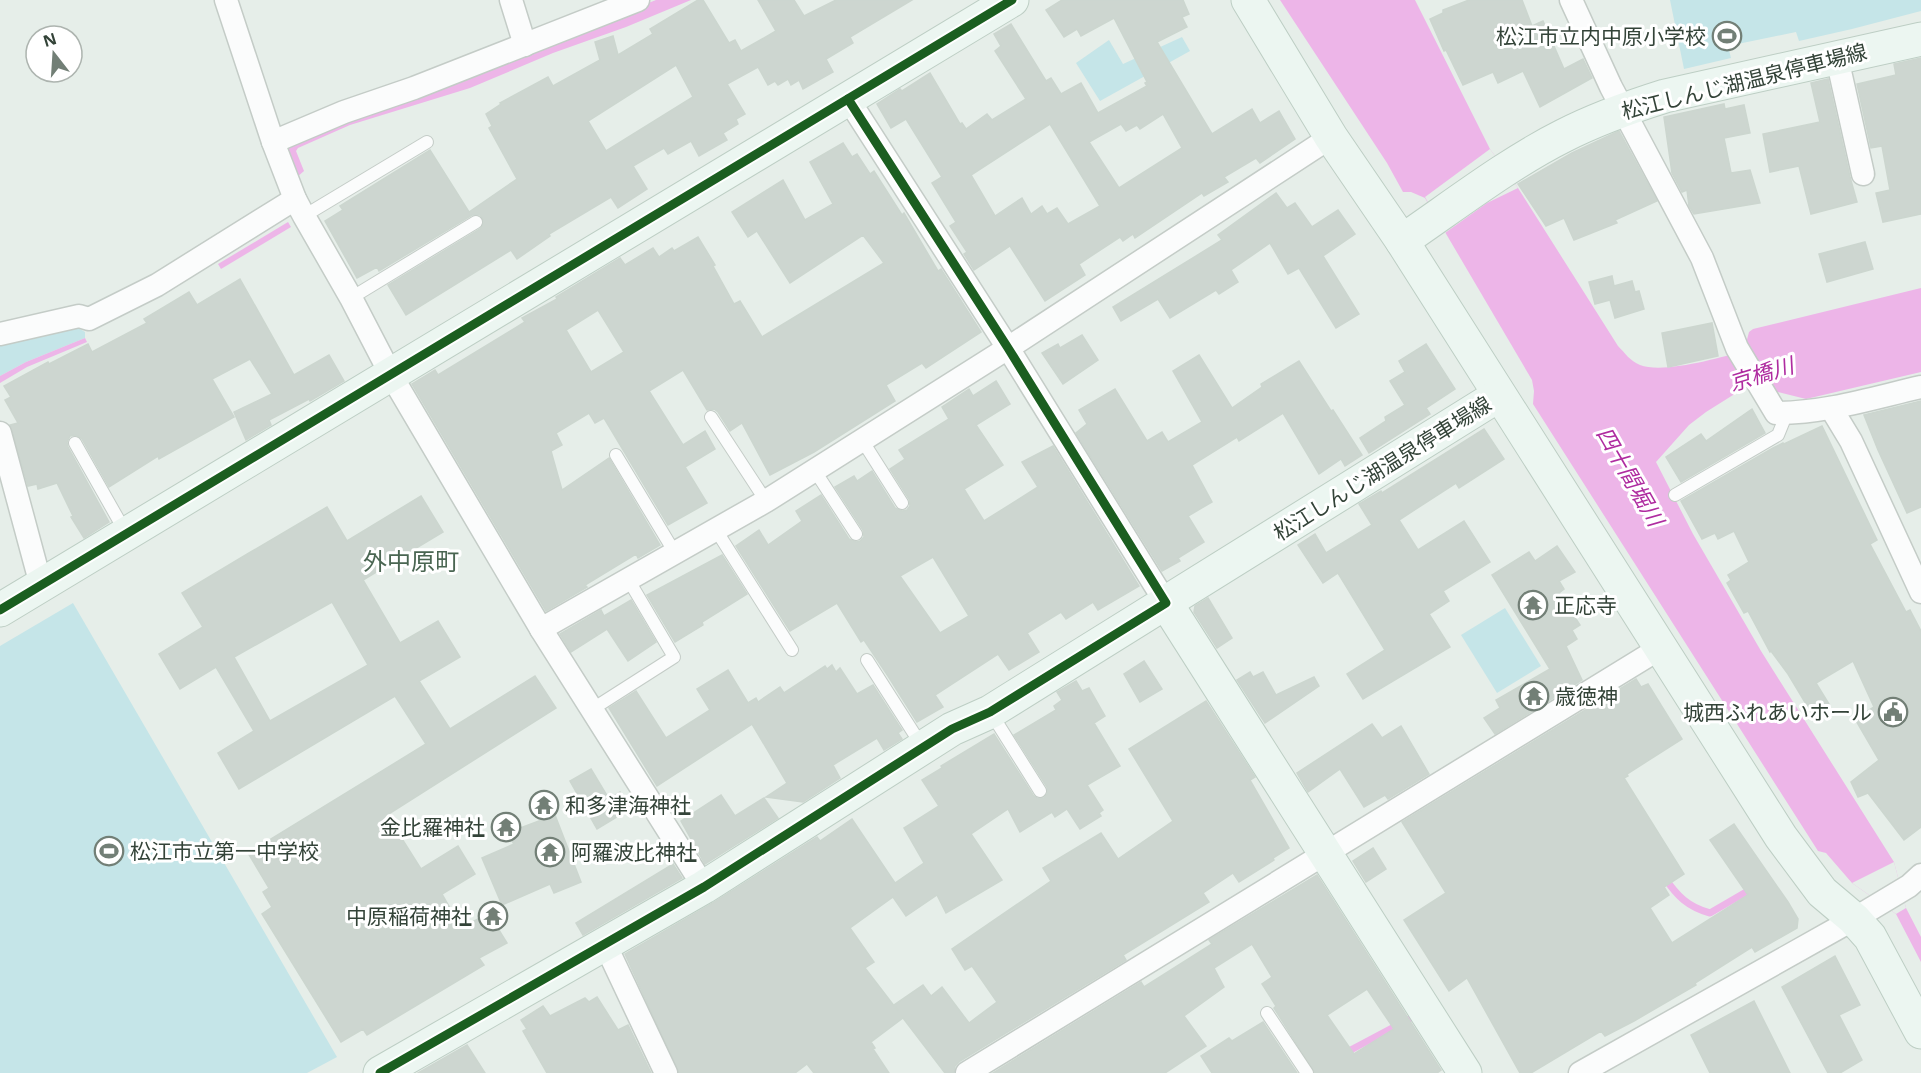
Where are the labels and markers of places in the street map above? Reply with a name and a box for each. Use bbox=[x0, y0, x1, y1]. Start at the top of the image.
sports icon: 松江市立内中原小学校 bbox=[1711, 20, 1743, 52]
place label: 松江市立内中原小学校 bbox=[1496, 22, 1706, 50]
temple icon: 正応寺 bbox=[1517, 589, 1549, 621]
place label: 正応寺 bbox=[1554, 591, 1617, 619]
temple icon: 歳徳神 bbox=[1518, 680, 1550, 712]
place label: 歳徳神 bbox=[1555, 682, 1618, 710]
public building icon: 城西ふれあいホール bbox=[1877, 696, 1909, 728]
place label: 城西ふれあいホール bbox=[1683, 698, 1872, 726]
temple icon: 和多津海神社 bbox=[528, 789, 560, 821]
place label: 和多津海神社 bbox=[565, 791, 691, 819]
temple icon: 金比羅神社 bbox=[490, 811, 522, 843]
place label: 金比羅神社 bbox=[380, 813, 485, 841]
sports icon: 松江市立第一中学校 bbox=[93, 835, 125, 867]
temple icon: 阿羅波比神社 bbox=[534, 836, 566, 868]
place label: 松江市立第一中学校 bbox=[130, 837, 319, 865]
place label: 阿羅波比神社 bbox=[571, 838, 697, 866]
temple icon: 中原稲荷神社 bbox=[477, 900, 509, 932]
place label: 中原稲荷神社 bbox=[346, 902, 472, 930]

